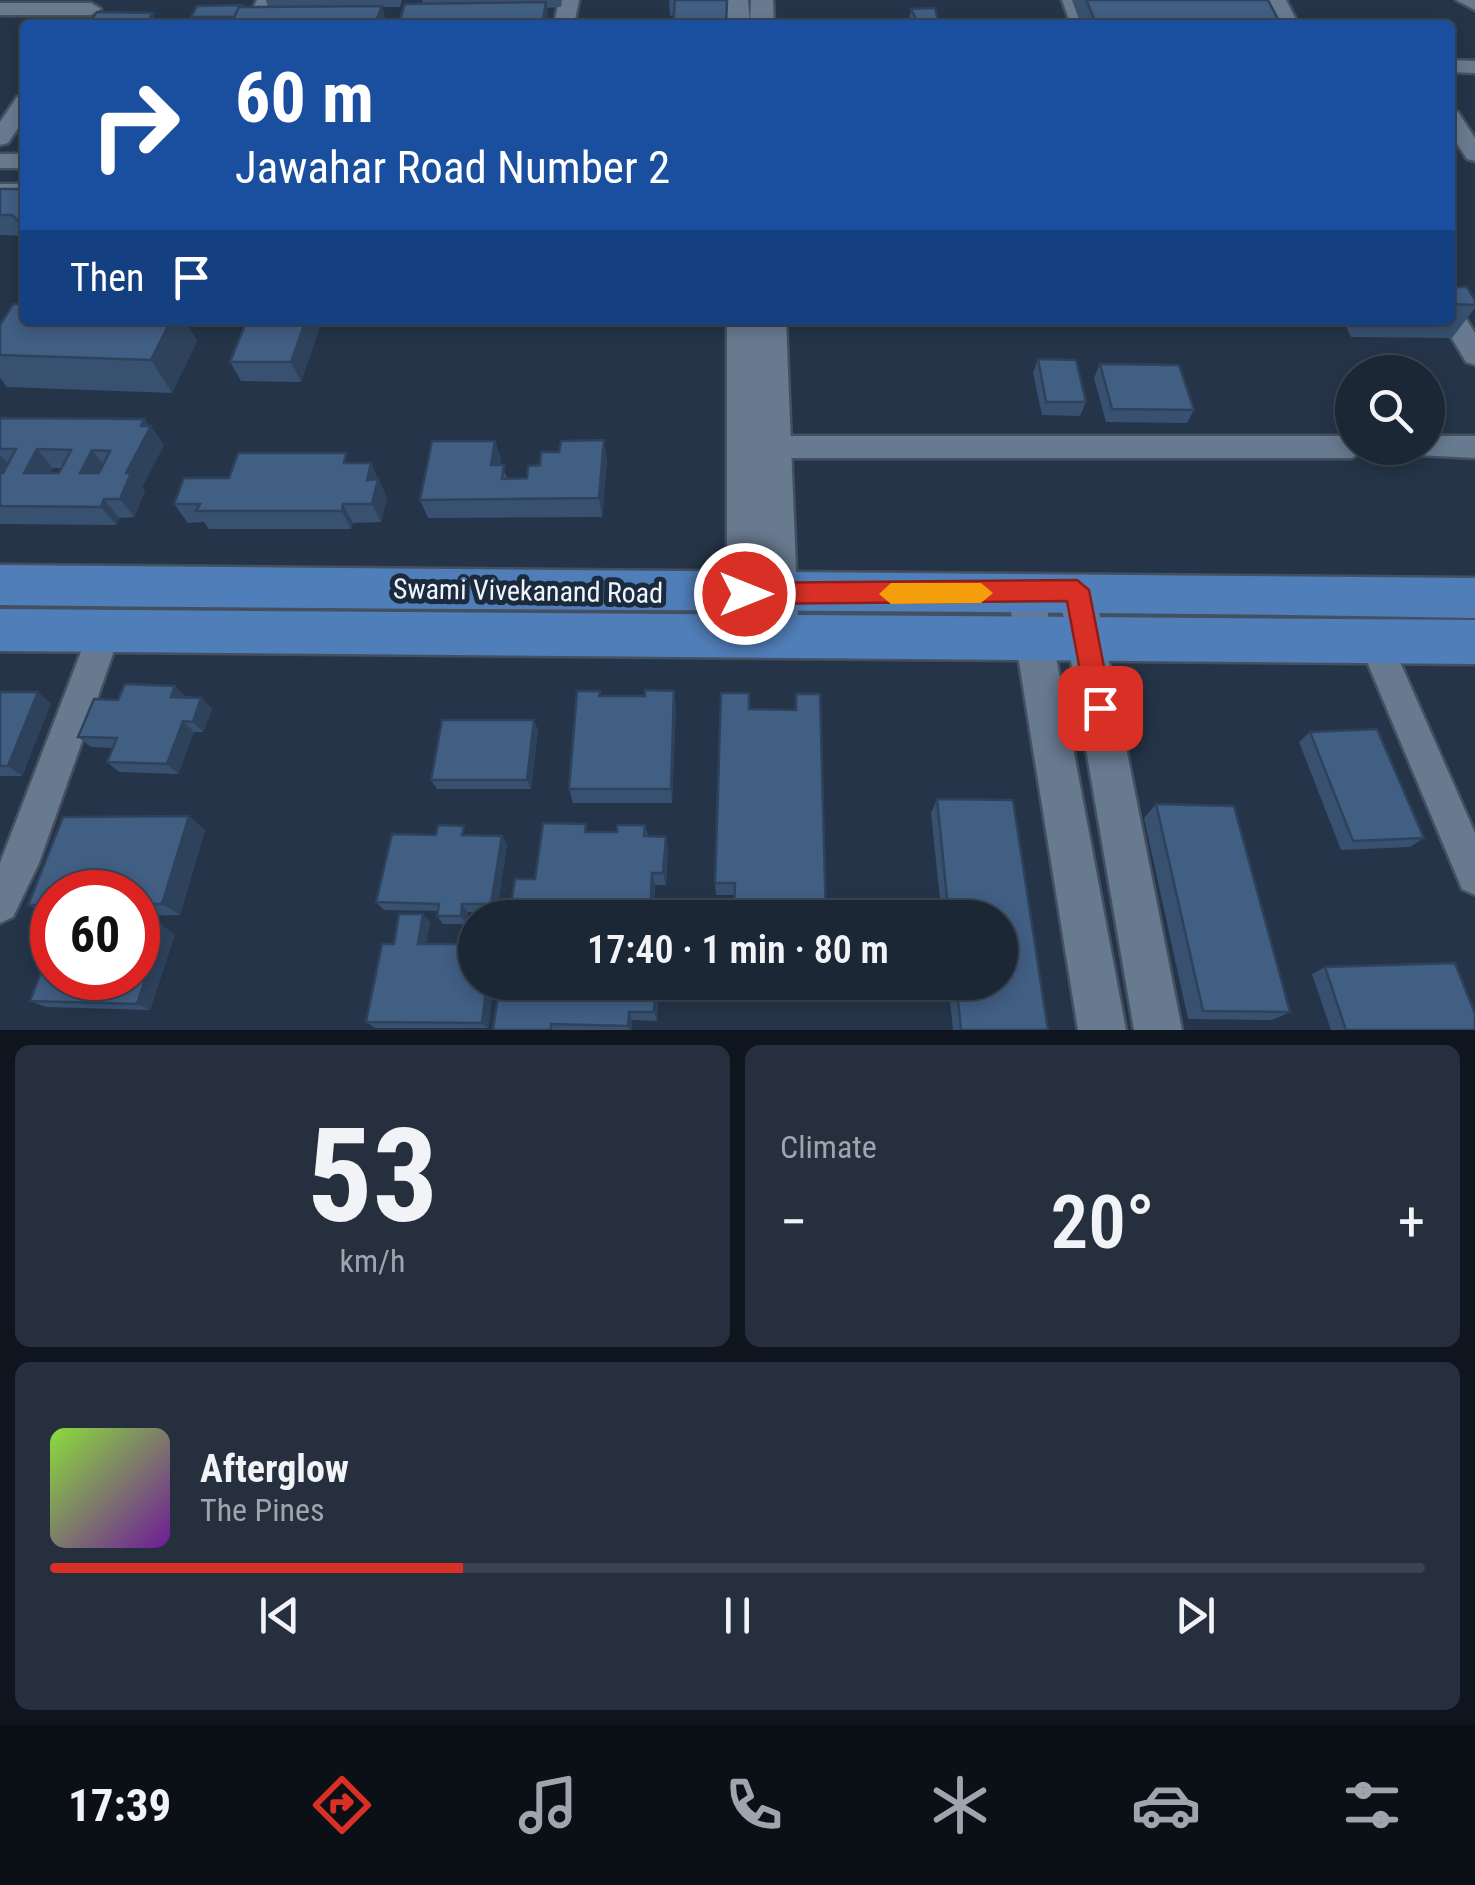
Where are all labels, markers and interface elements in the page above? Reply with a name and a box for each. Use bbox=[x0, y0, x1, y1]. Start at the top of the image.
text: 60 m bbox=[235, 57, 374, 139]
icon: right bbox=[70, 60, 200, 190]
text: Jawahar Road Number 2 bbox=[235, 141, 670, 194]
icon: arrive bbox=[164, 250, 219, 305]
text: Then bbox=[70, 256, 144, 300]
map controls bbox=[1335, 355, 1445, 465]
button: search bbox=[1335, 355, 1445, 465]
position arrow bbox=[693, 542, 797, 646]
street label: Swami Vivekanand Road bbox=[393, 572, 663, 610]
pin bbox=[1058, 666, 1143, 751]
icon: arrive bbox=[1073, 681, 1128, 736]
speed limit sign: 60 bbox=[30, 870, 160, 1000]
text: 17:40 · 1 min · 80 m bbox=[587, 928, 889, 972]
text: 53 bbox=[307, 1100, 438, 1253]
text: Climate bbox=[780, 1128, 877, 1166]
text: 20° bbox=[1050, 1178, 1155, 1266]
text: − bbox=[780, 1190, 808, 1254]
text: + bbox=[1398, 1190, 1425, 1254]
text: km/h bbox=[340, 1242, 405, 1280]
text: Afterglow bbox=[200, 1447, 349, 1491]
text: The Pines bbox=[200, 1491, 325, 1529]
icon: previous bbox=[252, 1588, 307, 1643]
icon: pause bbox=[710, 1588, 765, 1643]
icon: next bbox=[1168, 1588, 1223, 1643]
icon: directions bbox=[307, 1770, 377, 1840]
icon: music bbox=[513, 1770, 583, 1840]
icon: phone bbox=[719, 1770, 789, 1840]
icon: climate bbox=[925, 1770, 995, 1840]
icon: car bbox=[1131, 1770, 1201, 1840]
icon: filters bbox=[1337, 1770, 1407, 1840]
text: 17:39 bbox=[68, 1779, 171, 1832]

